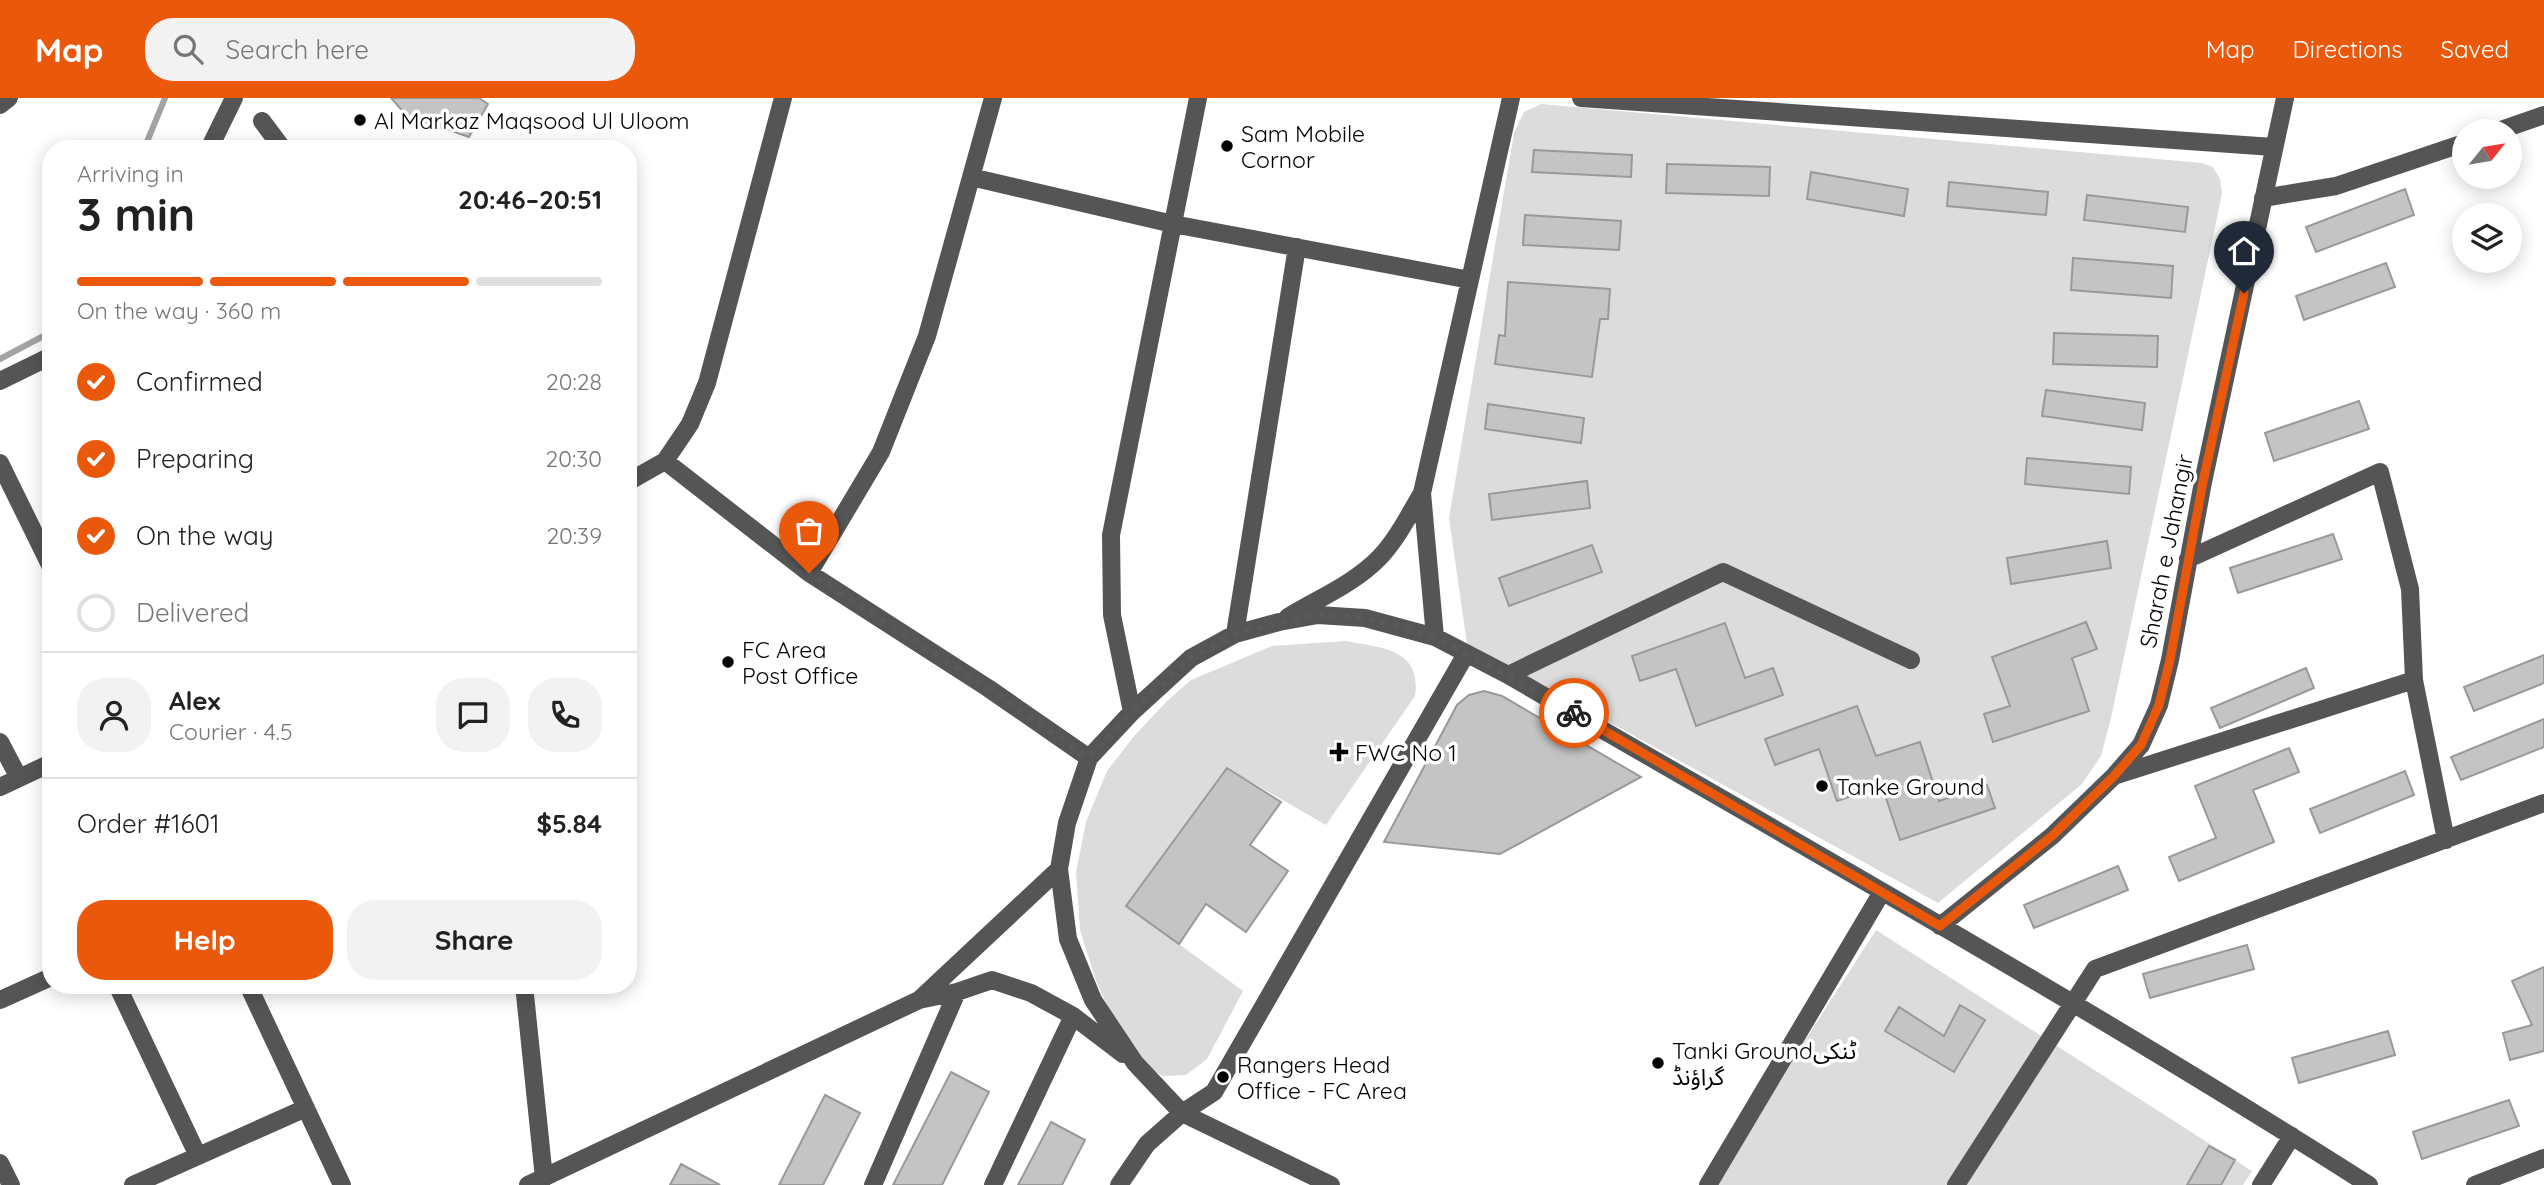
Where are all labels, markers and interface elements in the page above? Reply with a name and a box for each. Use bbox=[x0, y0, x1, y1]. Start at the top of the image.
search box bbox=[145, 18, 635, 81]
text: Map bbox=[35, 29, 103, 70]
icon: search bbox=[169, 30, 207, 68]
text: Search here bbox=[225, 33, 369, 66]
text: Map bbox=[2206, 34, 2255, 64]
text: Directions bbox=[2293, 34, 2403, 64]
text: Saved bbox=[2441, 34, 2509, 64]
place label: Al Markaz Maqsood Ul Uloom bbox=[374, 106, 690, 135]
marker: Al Markaz Maqsood Ul Uloom bbox=[352, 112, 368, 128]
place label: Sam Mobile Cornor bbox=[1241, 119, 1365, 174]
north arrow bbox=[2452, 119, 2522, 189]
map controls bbox=[2452, 119, 2522, 273]
marker: Sam Mobile Cornor bbox=[1219, 138, 1235, 154]
text: Arriving in bbox=[77, 159, 184, 188]
text: 20:46–20:51 bbox=[458, 183, 602, 216]
text: 3 min bbox=[77, 185, 195, 243]
button: layers bbox=[2452, 203, 2522, 273]
pin bbox=[2214, 221, 2274, 293]
icon: home bbox=[2225, 232, 2263, 270]
text: On the way · 360 m bbox=[77, 296, 281, 325]
icon: check bbox=[77, 363, 115, 401]
text: Confirmed bbox=[136, 365, 263, 398]
text: 20:28 bbox=[546, 367, 602, 396]
icon: check bbox=[77, 440, 115, 478]
text: Preparing bbox=[136, 442, 254, 475]
text: 20:30 bbox=[546, 444, 602, 473]
street label: Sharah e Jahangir bbox=[2133, 452, 2199, 650]
pin bbox=[779, 501, 839, 573]
icon: bag bbox=[790, 512, 828, 550]
icon: check bbox=[77, 517, 115, 555]
text: On the way bbox=[136, 519, 274, 552]
text: 20:39 bbox=[546, 521, 602, 550]
text: Delivered bbox=[136, 596, 249, 629]
place label: FC Area Post Office bbox=[742, 635, 858, 690]
marker: FC Area Post Office bbox=[720, 654, 736, 670]
button: person bbox=[77, 678, 151, 752]
button: chat bbox=[436, 678, 510, 752]
button: phone bbox=[528, 678, 602, 752]
courier bbox=[1539, 678, 1609, 748]
text: Alex bbox=[169, 684, 220, 717]
icon: bike bbox=[1555, 694, 1593, 732]
text: Courier · 4.5 bbox=[169, 717, 293, 746]
place label: FWC No 1 bbox=[1355, 738, 1457, 767]
marker: FWC No 1 bbox=[1329, 742, 1349, 762]
place label: Tanke Ground bbox=[1836, 772, 1984, 801]
marker: Tanke Ground bbox=[1814, 778, 1830, 794]
text: Order #1601 bbox=[77, 807, 220, 840]
text: $5.84 bbox=[537, 807, 602, 840]
button: Help bbox=[77, 900, 333, 980]
button: Share bbox=[347, 900, 602, 980]
place label: Tanki Groundٹنکی گراؤنڈ bbox=[1672, 1036, 1857, 1091]
place label: Rangers Head Office - FC Area bbox=[1237, 1050, 1407, 1105]
marker: Tanki Groundٹنکی گراؤنڈ bbox=[1650, 1055, 1666, 1071]
marker: Rangers Head Office - FC Area bbox=[1215, 1069, 1231, 1085]

